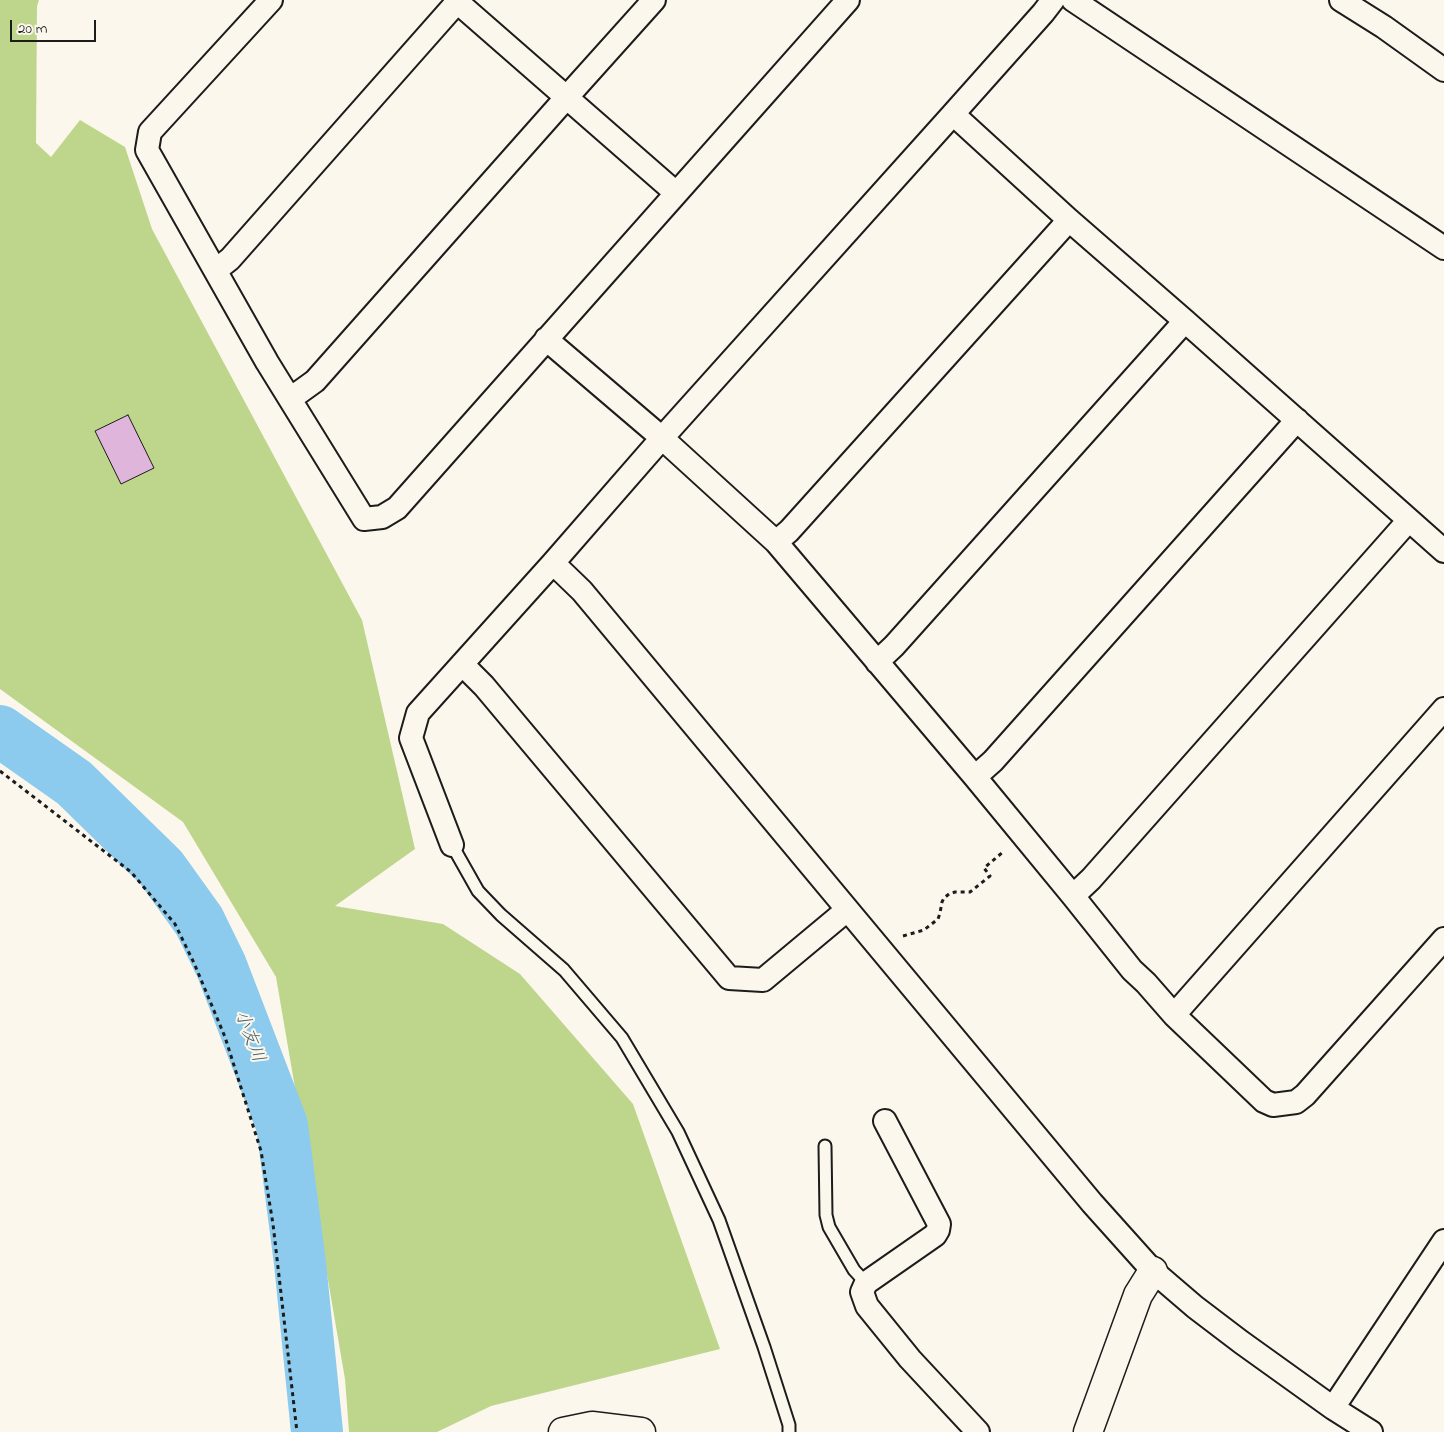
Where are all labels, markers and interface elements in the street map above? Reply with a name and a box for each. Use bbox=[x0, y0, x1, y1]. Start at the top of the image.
scale bar bbox=[12, 10, 99, 42]
text: 20 m bbox=[18, 18, 47, 40]
water label: 小友川 bbox=[228, 1008, 268, 1066]

